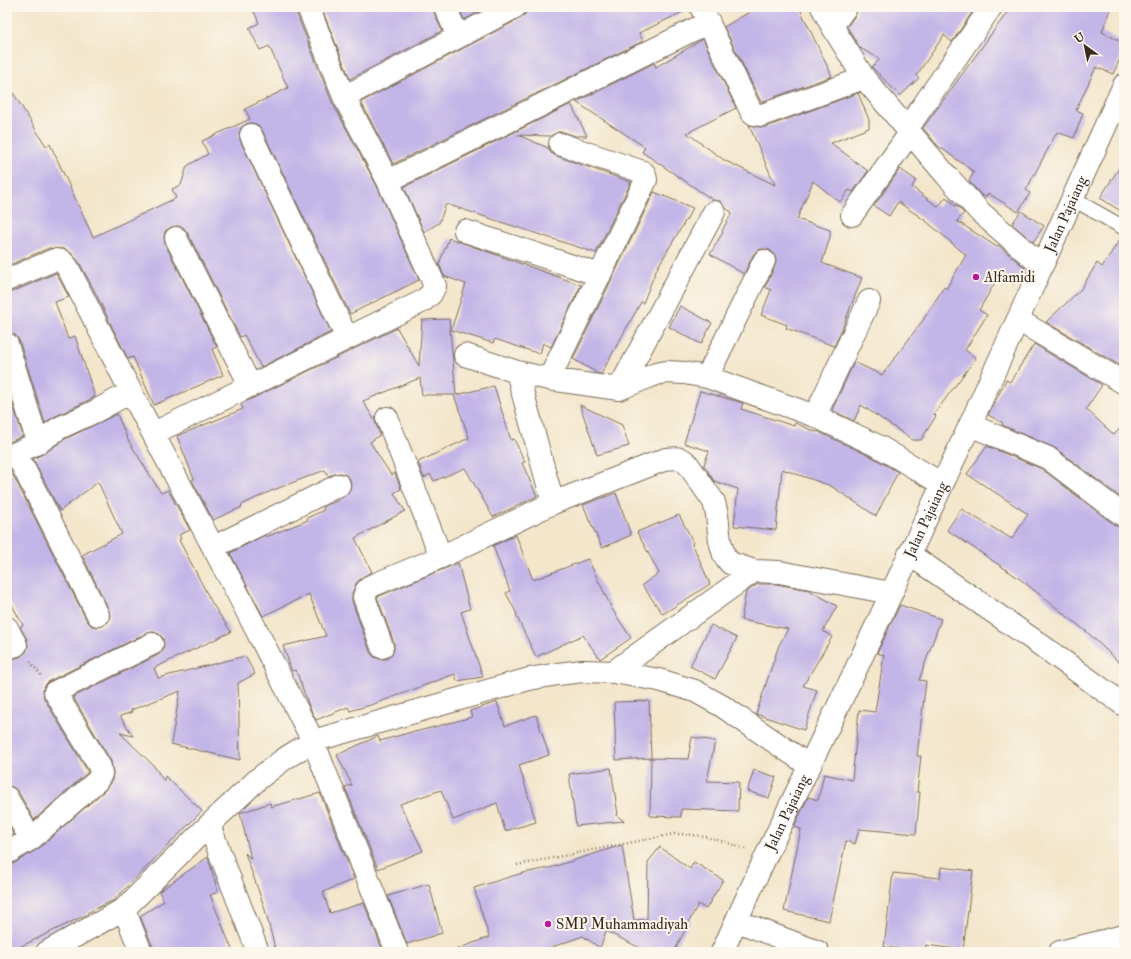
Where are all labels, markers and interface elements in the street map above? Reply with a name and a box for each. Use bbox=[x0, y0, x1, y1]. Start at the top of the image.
north arrow bbox=[1065, 26, 1105, 66]
text: U bbox=[1072, 30, 1088, 46]
street label: Jalan Pajaiang bbox=[1040, 172, 1092, 257]
place label: Alfamidi bbox=[983, 268, 1035, 287]
marker: Alfamidi bbox=[971, 272, 981, 282]
street label: Jalan Pajaiang bbox=[900, 478, 953, 563]
street label: Jalan Pajaiang bbox=[761, 771, 814, 855]
place label: SMP Muhammadiyah bbox=[556, 915, 688, 934]
marker: SMP Muhammadiyah bbox=[543, 919, 553, 929]

